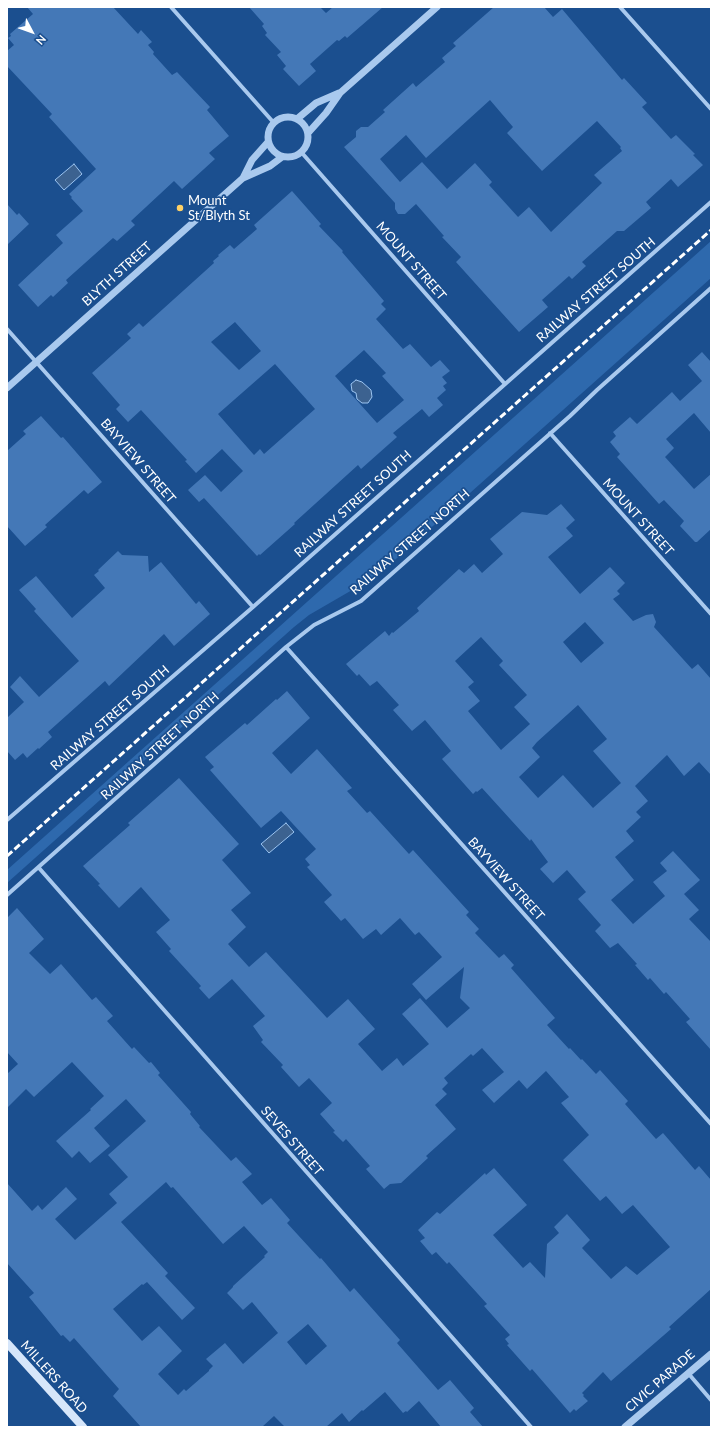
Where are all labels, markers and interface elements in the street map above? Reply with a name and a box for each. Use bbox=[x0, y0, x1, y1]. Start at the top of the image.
north arrow bbox=[12, 12, 52, 52]
text: N bbox=[34, 33, 49, 48]
place label: Mount St/Blyth St bbox=[188, 193, 250, 224]
marker: Mount St/Blyth St bbox=[175, 203, 185, 213]
street label: MOUNT STREET bbox=[373, 219, 449, 303]
street label: RAILWAY STREET SOUTH bbox=[533, 234, 659, 346]
street label: BLYTH STREET bbox=[79, 239, 155, 309]
street label: BAYVIEW STREET bbox=[97, 416, 179, 506]
street label: RAILWAY STREET SOUTH bbox=[291, 447, 415, 561]
street label: MOUNT STREET bbox=[599, 475, 677, 559]
street label: RAILWAY STREET NORTH bbox=[347, 486, 473, 598]
street label: RAILWAY STREET SOUTH bbox=[47, 662, 173, 774]
street label: RAILWAY STREET NORTH bbox=[98, 689, 222, 803]
street label: BAYVIEW STREET bbox=[465, 834, 547, 924]
street label: SEVES STREET bbox=[258, 1103, 326, 1179]
street label: MILLERS ROAD bbox=[17, 1338, 91, 1416]
street label: CIVIC PARADE bbox=[622, 1347, 698, 1415]

